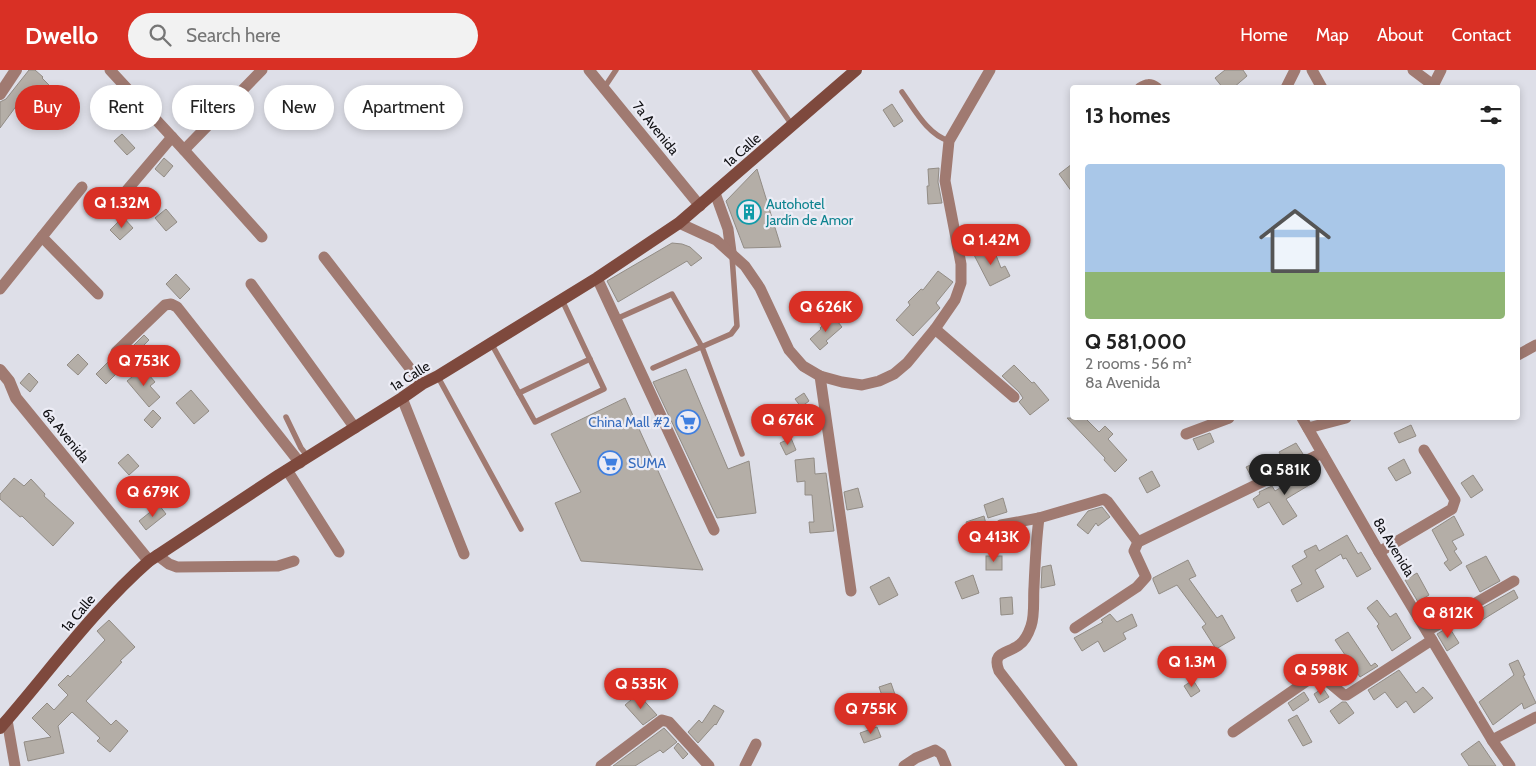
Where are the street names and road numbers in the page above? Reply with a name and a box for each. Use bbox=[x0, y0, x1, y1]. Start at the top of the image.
street label: 7a Avenida bbox=[629, 98, 683, 159]
street label: 1a Calle bbox=[720, 129, 764, 171]
street label: 1a Calle bbox=[387, 357, 433, 395]
street label: 6a Avenida bbox=[38, 404, 94, 466]
street label: 8a Avenida bbox=[1369, 514, 1419, 580]
street label: 1a Calle bbox=[57, 591, 99, 635]

